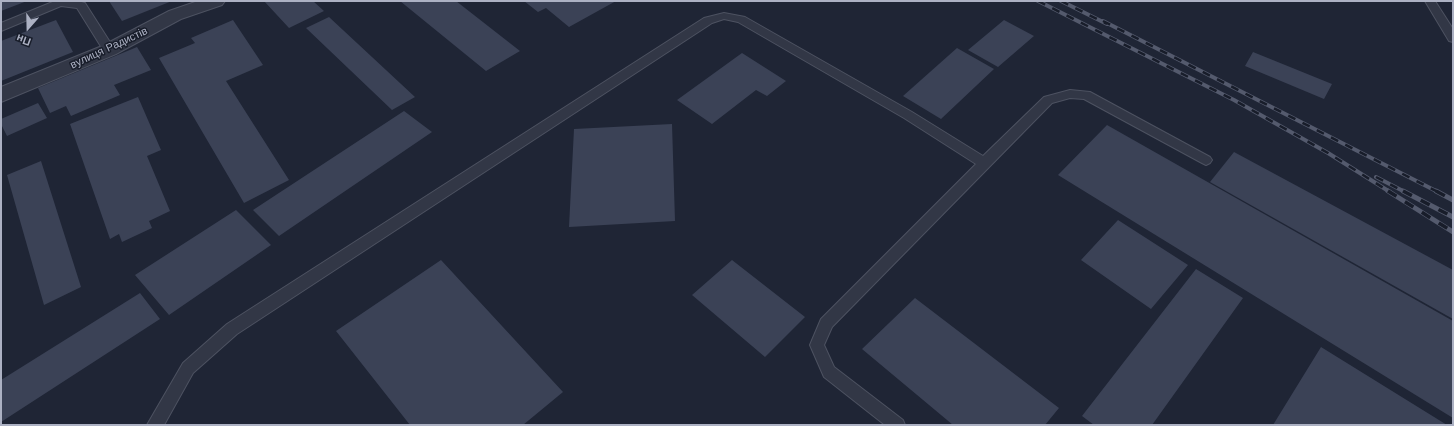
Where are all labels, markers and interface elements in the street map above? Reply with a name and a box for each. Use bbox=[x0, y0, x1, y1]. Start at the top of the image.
north arrow bbox=[8, 8, 48, 48]
street label: вулиця Радистів bbox=[68, 24, 150, 72]
text: Пн bbox=[15, 31, 33, 48]

